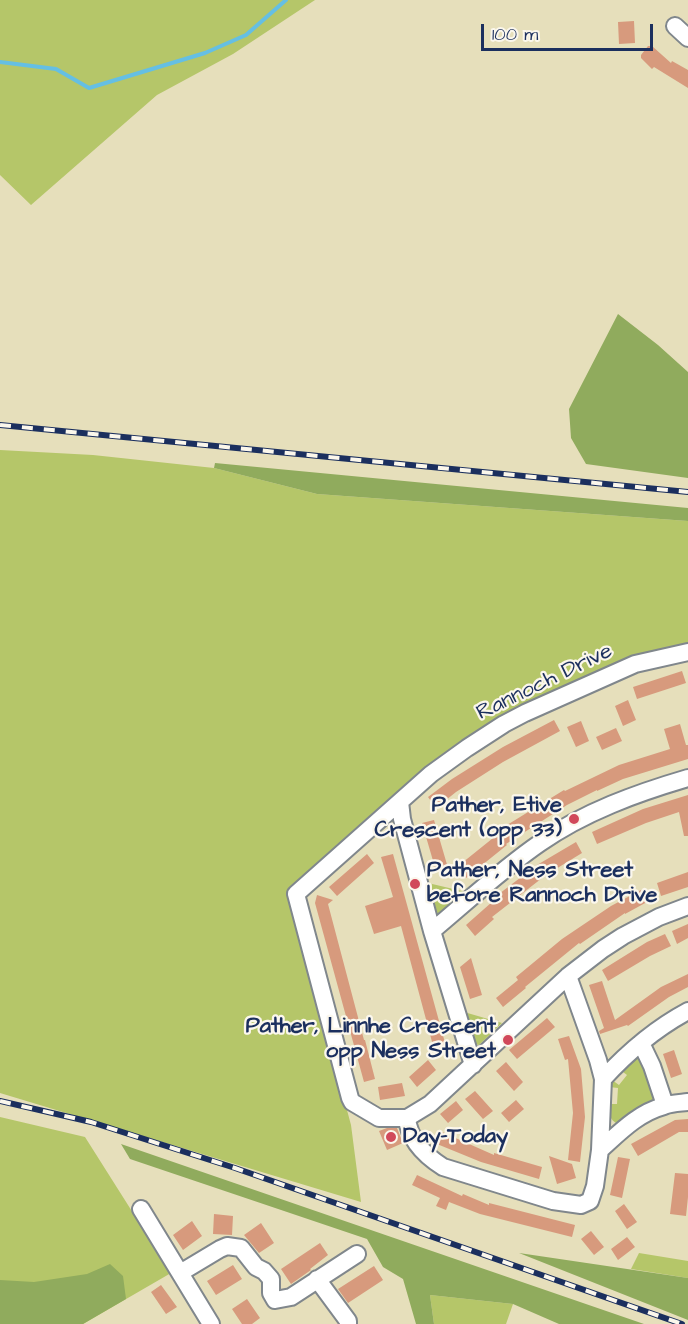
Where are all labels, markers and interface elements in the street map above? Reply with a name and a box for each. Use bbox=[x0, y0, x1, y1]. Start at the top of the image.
scale bar bbox=[484, 12, 656, 50]
text: 100 m bbox=[492, 22, 538, 47]
street label: Rannoch Drive bbox=[473, 639, 617, 727]
place label: Pather, Etive Crescent (opp 33) bbox=[374, 793, 562, 844]
marker: Pather, Etive Crescent (opp 33) bbox=[567, 812, 581, 826]
place label: Pather, Ness Street before Rannoch Drive bbox=[427, 858, 657, 909]
marker: Pather, Ness Street before Rannoch Drive bbox=[408, 877, 422, 891]
place label: Pather, Linnhe Crescent opp Ness Street bbox=[246, 1014, 496, 1066]
marker: Pather, Linnhe Crescent opp Ness Street bbox=[501, 1033, 515, 1047]
place label: Day-Today bbox=[403, 1124, 508, 1150]
marker: Day-Today bbox=[384, 1130, 398, 1144]

